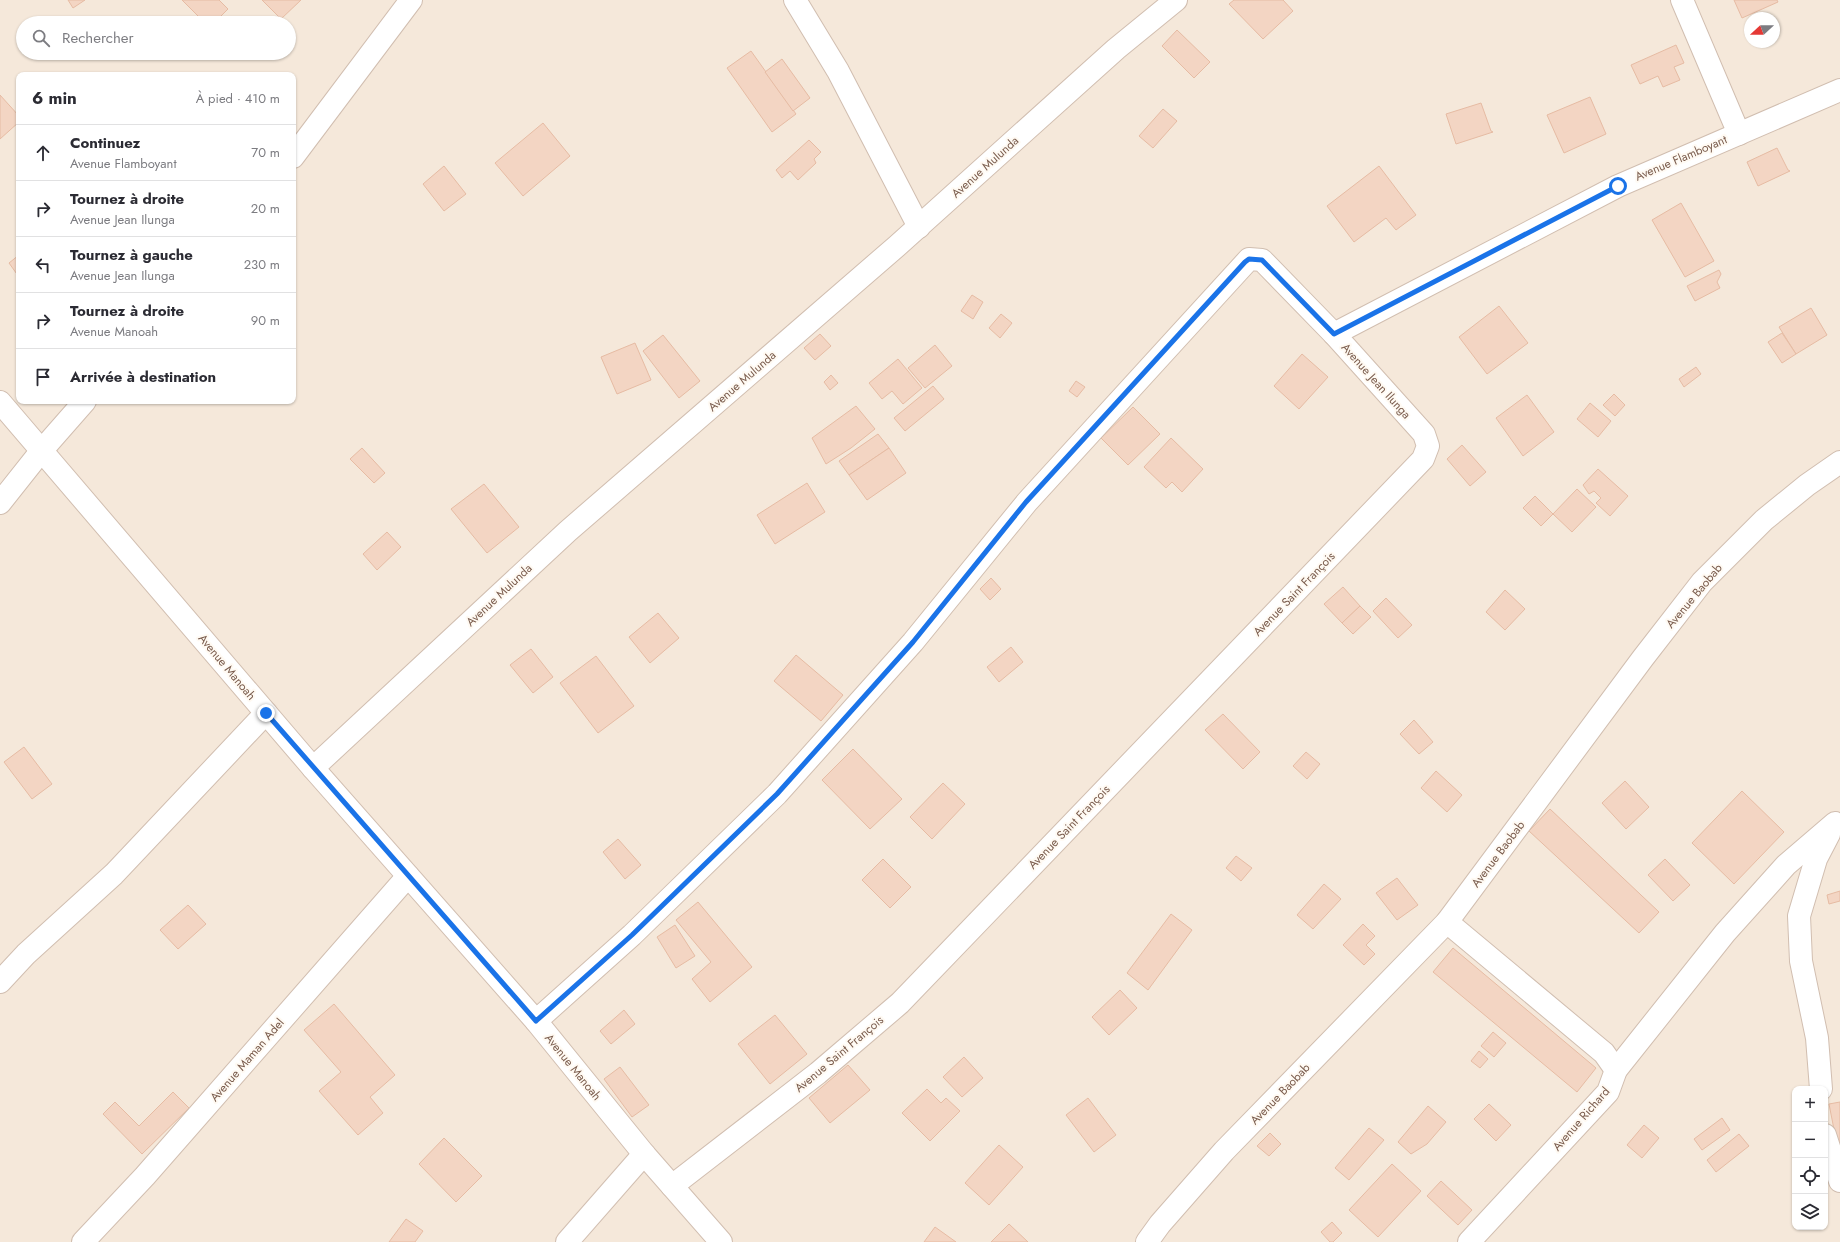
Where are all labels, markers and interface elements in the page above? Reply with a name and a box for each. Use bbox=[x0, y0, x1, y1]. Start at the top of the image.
north arrow bbox=[1744, 12, 1780, 48]
search box bbox=[16, 16, 296, 60]
icon: search bbox=[30, 27, 52, 49]
text: Rechercher bbox=[62, 27, 134, 49]
text: 6 min bbox=[32, 86, 77, 110]
text: À pied · 410 m bbox=[196, 89, 280, 108]
street label: Avenue Flamboyant bbox=[1632, 130, 1730, 185]
text: Continuez bbox=[70, 132, 140, 154]
street label: Avenue Mulunda bbox=[947, 132, 1023, 202]
icon: ahead bbox=[32, 142, 54, 164]
text: 70 m bbox=[251, 143, 280, 162]
text: Avenue Flamboyant bbox=[70, 154, 177, 173]
route start bbox=[1609, 177, 1627, 195]
text: Tournez à droite bbox=[70, 188, 184, 210]
icon: right bbox=[32, 198, 54, 220]
text: 20 m bbox=[251, 199, 280, 218]
text: Avenue Jean Ilunga bbox=[70, 210, 175, 229]
text: Tournez à gauche bbox=[70, 244, 193, 266]
icon: left bbox=[32, 254, 54, 276]
text: 230 m bbox=[244, 255, 280, 274]
text: Avenue Jean Ilunga bbox=[70, 266, 175, 285]
text: Tournez à droite bbox=[70, 300, 184, 322]
icon: right bbox=[32, 310, 54, 332]
text: 90 m bbox=[251, 311, 280, 330]
text: Avenue Manoah bbox=[70, 322, 158, 341]
street label: Avenue Jean Ilunga bbox=[1337, 339, 1415, 423]
street label: Avenue Mulunda bbox=[704, 346, 780, 416]
icon: arrive bbox=[32, 366, 54, 388]
text: Arrivée à destination bbox=[70, 366, 216, 388]
street label: Avenue Saint François bbox=[1249, 548, 1339, 640]
street label: Avenue Mulunda bbox=[462, 559, 536, 631]
street label: Avenue Baobab bbox=[1662, 560, 1727, 632]
street label: Avenue Manoah bbox=[194, 630, 260, 704]
route end bbox=[257, 704, 275, 722]
street label: Avenue Saint François bbox=[1024, 781, 1114, 873]
street label: Avenue Baobab bbox=[1467, 817, 1529, 891]
street label: Avenue Saint François bbox=[791, 1011, 888, 1097]
street label: Avenue Maman Adel bbox=[206, 1014, 288, 1106]
street label: Avenue Manoah bbox=[540, 1030, 606, 1104]
street label: Avenue Baobab bbox=[1246, 1059, 1314, 1129]
street label: Avenue Richard bbox=[1548, 1083, 1614, 1155]
map controls bbox=[1792, 1086, 1828, 1230]
button: + bbox=[1792, 1086, 1828, 1122]
button: − bbox=[1792, 1122, 1828, 1158]
button: locate bbox=[1792, 1158, 1828, 1194]
button: layers bbox=[1792, 1194, 1828, 1230]

